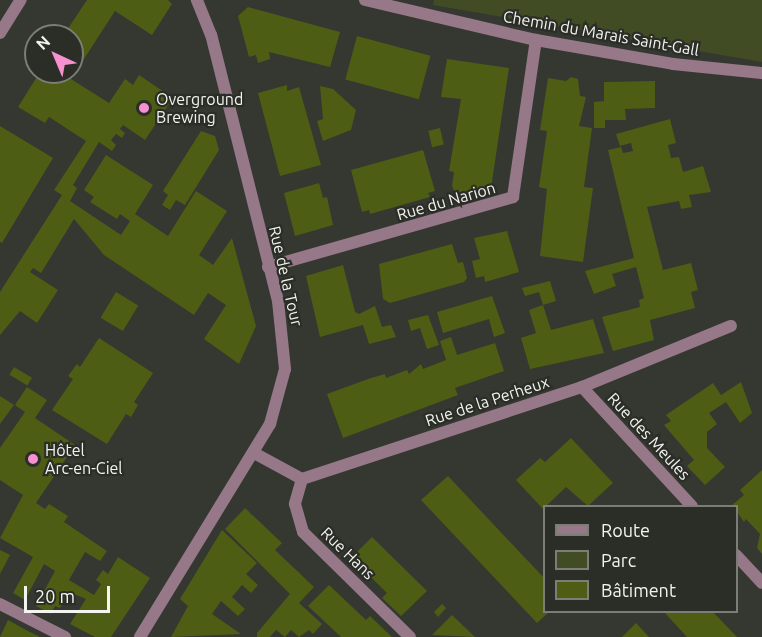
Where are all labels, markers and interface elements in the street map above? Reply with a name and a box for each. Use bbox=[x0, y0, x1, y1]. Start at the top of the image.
street label: Chemin du Marais Saint-Gall bbox=[501, 6, 701, 60]
north arrow bbox=[24, 24, 84, 84]
text: N bbox=[32, 32, 53, 53]
place label: Overground Brewing bbox=[156, 89, 243, 127]
marker: Overground Brewing bbox=[137, 101, 151, 115]
street label: Rue du Narion bbox=[394, 178, 498, 224]
street label: Rue de la Tour bbox=[265, 224, 307, 328]
street label: Rue de la Perheux bbox=[423, 372, 551, 430]
street label: Rue des Meules bbox=[604, 388, 694, 484]
place label: Hôtel Arc-en-Ciel bbox=[45, 440, 123, 478]
marker: Hôtel Arc-en-Ciel bbox=[26, 452, 40, 466]
legend bbox=[543, 505, 738, 613]
text: Route bbox=[601, 520, 650, 540]
street label: Rue Hans bbox=[317, 523, 379, 583]
text: Parc bbox=[601, 550, 636, 570]
scale bar bbox=[27, 574, 112, 612]
text: Bâtiment bbox=[601, 580, 676, 600]
text: 20 m bbox=[35, 586, 75, 606]

